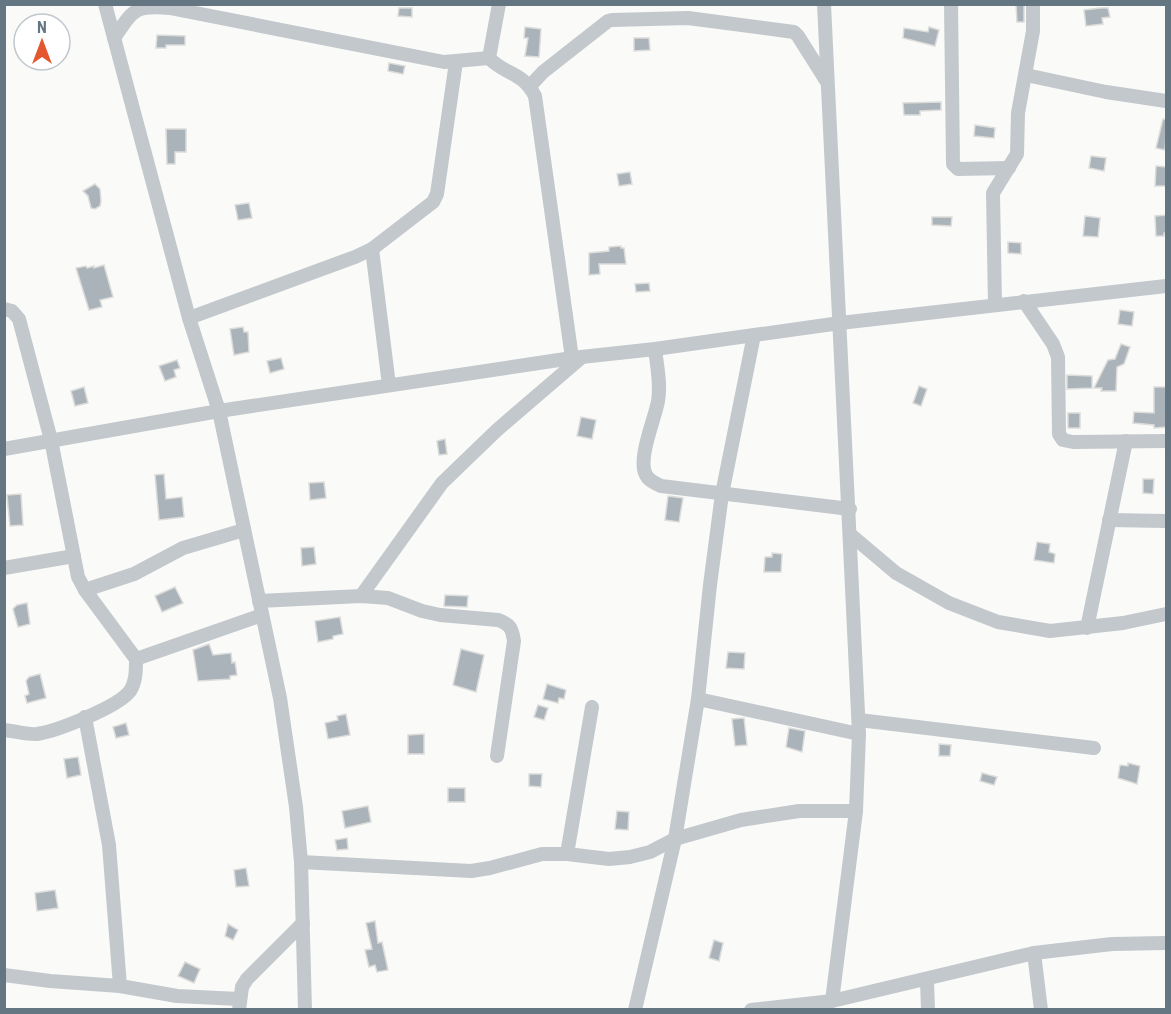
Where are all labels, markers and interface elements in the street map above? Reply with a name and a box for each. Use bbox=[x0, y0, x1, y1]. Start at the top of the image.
north arrow bbox=[12, 12, 72, 72]
text: N bbox=[37, 18, 47, 37]

